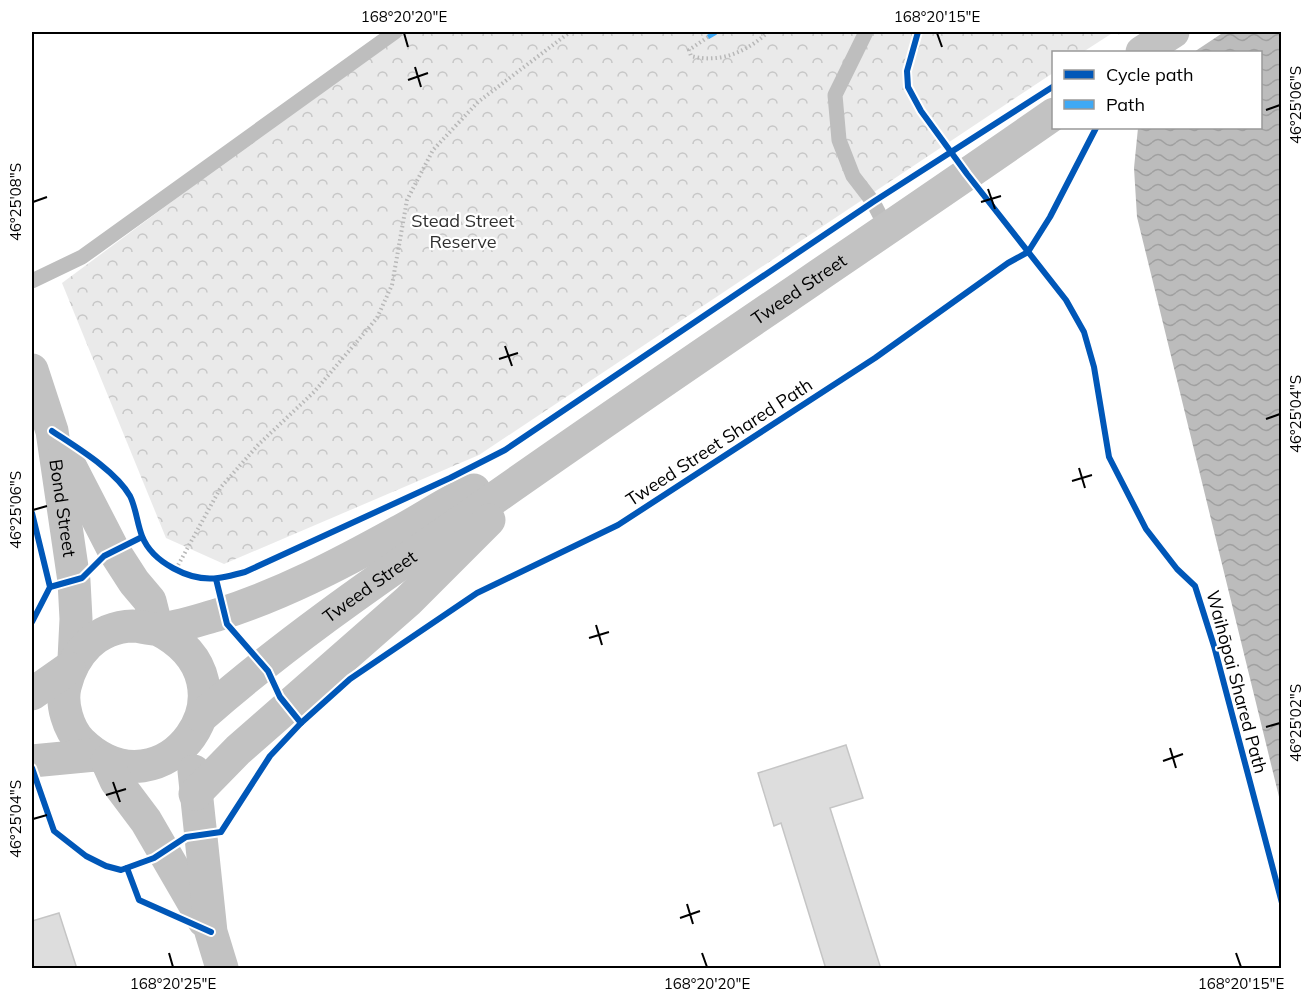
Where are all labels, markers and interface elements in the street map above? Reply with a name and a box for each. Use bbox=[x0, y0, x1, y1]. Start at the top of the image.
text: 168°20'20"E bbox=[361, 7, 447, 26]
text: 168°20'15"E bbox=[894, 7, 980, 26]
legend bbox=[1052, 51, 1262, 129]
text: Cycle path bbox=[1106, 63, 1193, 86]
text: 46°25'06"S bbox=[1286, 66, 1305, 144]
text: Path bbox=[1106, 93, 1145, 116]
text: 46°25'08"S bbox=[6, 163, 25, 241]
park label: Stead Street Reserve bbox=[411, 209, 515, 253]
street label: Tweed Street bbox=[747, 248, 851, 329]
street label: Tweed Street Shared Path bbox=[621, 373, 817, 511]
text: 46°25'04"S bbox=[1286, 375, 1305, 453]
street label: Bond Street bbox=[45, 458, 82, 558]
text: 46°25'06"S bbox=[6, 471, 25, 549]
street label: Tweed Street bbox=[318, 545, 421, 627]
street label: Waihōpai Shared Path bbox=[1201, 588, 1273, 776]
text: 46°25'02"S bbox=[1286, 684, 1305, 762]
text: 46°25'04"S bbox=[6, 780, 25, 858]
text: 168°20'25"E bbox=[130, 974, 216, 993]
text: 168°20'20"E bbox=[664, 974, 750, 993]
text: 168°20'15"E bbox=[1198, 974, 1284, 993]

